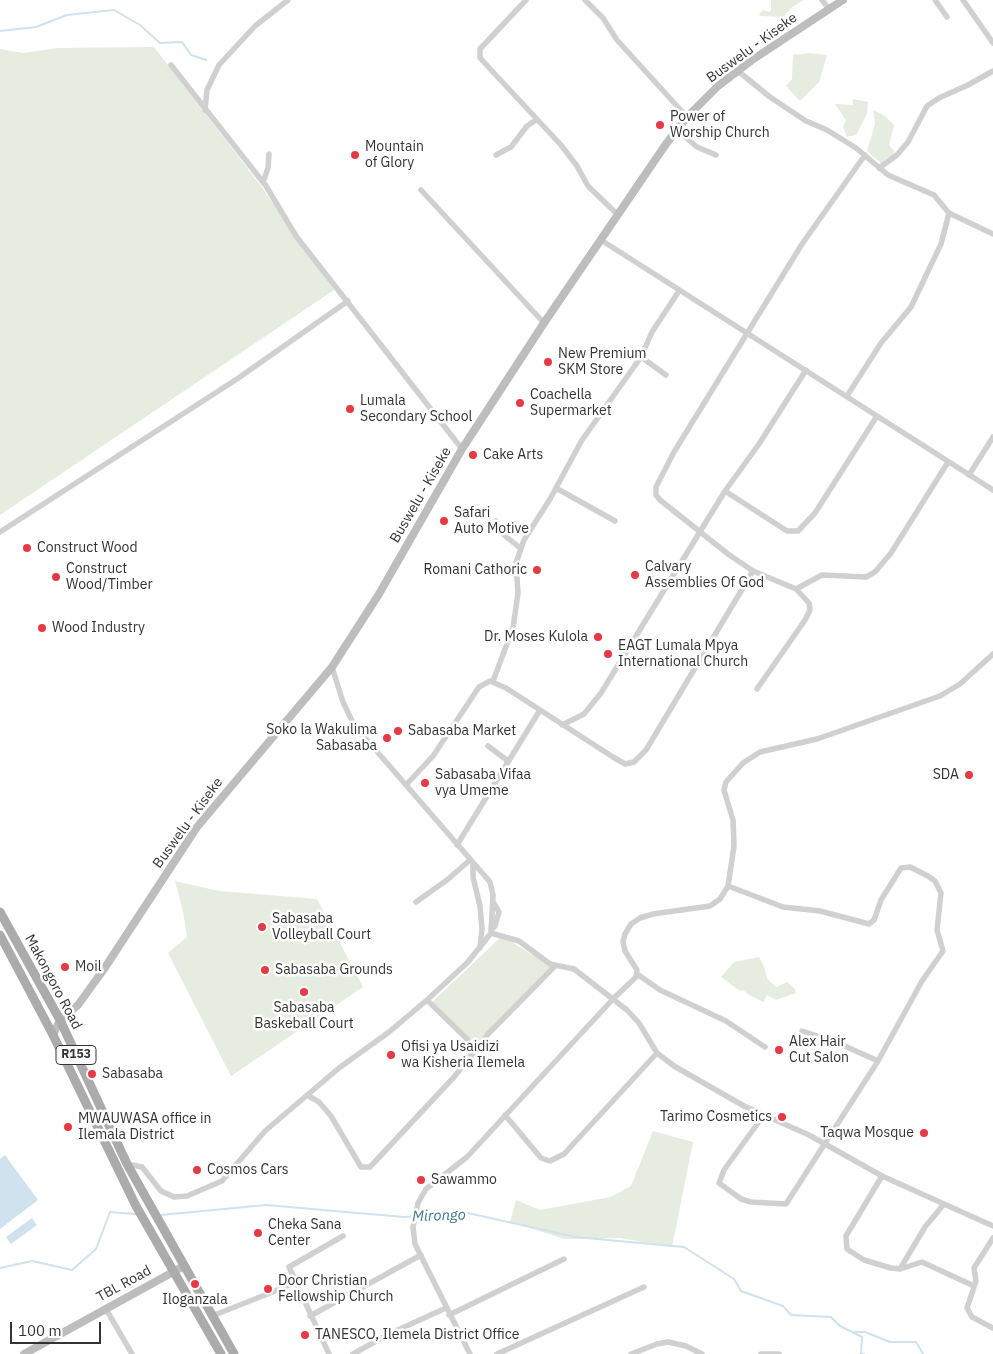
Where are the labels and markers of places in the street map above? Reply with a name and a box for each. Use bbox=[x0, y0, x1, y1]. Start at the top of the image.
place label: Power of Worship Church bbox=[670, 109, 770, 142]
marker: Power of Worship Church bbox=[654, 119, 666, 131]
place label: Mountain of Glory bbox=[365, 139, 424, 172]
marker: Mountain of Glory bbox=[349, 149, 361, 161]
place label: New Premium SKM Store bbox=[558, 346, 647, 378]
marker: New Premium SKM Store bbox=[542, 356, 554, 368]
place label: Coachella Supermarket bbox=[530, 387, 612, 420]
place label: Lumala Secondary School bbox=[360, 393, 472, 426]
marker: Coachella Supermarket bbox=[514, 397, 526, 409]
marker: Lumala Secondary School bbox=[344, 403, 356, 415]
place label: Cake Arts bbox=[483, 447, 543, 463]
marker: Cake Arts bbox=[467, 449, 479, 461]
place label: Safari Auto Motive bbox=[454, 505, 529, 538]
marker: Safari Auto Motive bbox=[438, 515, 450, 527]
place label: Construct Wood bbox=[37, 540, 138, 556]
marker: Construct Wood bbox=[21, 542, 33, 554]
place label: Calvary Assemblies Of God bbox=[645, 559, 764, 592]
place label: Construct Wood/Timber bbox=[66, 561, 153, 594]
place label: Romani Cathoric bbox=[423, 562, 527, 578]
marker: Romani Cathoric bbox=[531, 564, 543, 576]
marker: Calvary Assemblies Of God bbox=[629, 569, 641, 581]
marker: Construct Wood/Timber bbox=[50, 571, 62, 583]
place label: Wood Industry bbox=[52, 620, 145, 636]
marker: Wood Industry bbox=[36, 622, 48, 634]
place label: Dr. Moses Kulola bbox=[484, 629, 588, 645]
marker: Dr. Moses Kulola bbox=[592, 631, 604, 643]
place label: EAGT Lumala Mpya International Church bbox=[618, 638, 748, 670]
marker: EAGT Lumala Mpya International Church bbox=[602, 648, 614, 660]
place label: Soko la Wakulima Sabasaba bbox=[266, 722, 377, 754]
place label: Sabasaba Market bbox=[408, 723, 516, 739]
marker: Sabasaba Market bbox=[392, 725, 404, 737]
marker: Soko la Wakulima Sabasaba bbox=[381, 732, 393, 744]
place label: Sabasaba Vifaa vya Umeme bbox=[435, 767, 531, 800]
place label: SDA bbox=[933, 767, 959, 783]
marker: SDA bbox=[963, 769, 975, 781]
marker: Sabasaba Vifaa vya Umeme bbox=[419, 777, 431, 789]
place label: Sabasaba Volleyball Court bbox=[272, 911, 371, 944]
marker: Sabasaba Volleyball Court bbox=[256, 921, 268, 933]
place label: Moil bbox=[75, 959, 102, 975]
marker: Moil bbox=[59, 961, 71, 973]
place label: Sabasaba Grounds bbox=[275, 962, 393, 978]
marker: Sabasaba Grounds bbox=[259, 964, 271, 976]
marker: Sabasaba Baskeball Court bbox=[298, 986, 310, 998]
place label: Sabasaba Baskeball Court bbox=[254, 1000, 354, 1032]
place label: Alex Hair Cut Salon bbox=[789, 1034, 849, 1066]
place label: Ofisi ya Usaidizi wa Kisheria Ilemela bbox=[401, 1039, 525, 1072]
marker: Alex Hair Cut Salon bbox=[773, 1044, 785, 1056]
marker: Ofisi ya Usaidizi wa Kisheria Ilemela bbox=[385, 1049, 397, 1061]
place label: Sabasaba bbox=[102, 1066, 163, 1082]
marker: Sabasaba bbox=[86, 1068, 98, 1080]
place label: Tarimo Cosmetics bbox=[660, 1109, 772, 1125]
place label: MWAUWASA office in Ilemala District bbox=[78, 1111, 212, 1144]
marker: Tarimo Cosmetics bbox=[776, 1111, 788, 1123]
marker: MWAUWASA office in Ilemala District bbox=[62, 1121, 74, 1133]
place label: Taqwa Mosque bbox=[820, 1125, 914, 1141]
marker: Taqwa Mosque bbox=[918, 1127, 930, 1139]
place label: Cosmos Cars bbox=[207, 1162, 289, 1178]
marker: Cosmos Cars bbox=[191, 1164, 203, 1176]
place label: Sawammo bbox=[431, 1172, 497, 1188]
marker: Sawammo bbox=[415, 1174, 427, 1186]
place label: Cheka Sana Center bbox=[268, 1217, 341, 1250]
marker: Cheka Sana Center bbox=[252, 1227, 264, 1239]
place label: Door Christian Fellowship Church bbox=[278, 1273, 394, 1305]
marker: Iloganzala bbox=[189, 1278, 201, 1290]
marker: Door Christian Fellowship Church bbox=[262, 1283, 274, 1295]
place label: Iloganzala bbox=[162, 1292, 228, 1308]
place label: TANESCO, Ilemela District Office bbox=[315, 1327, 519, 1343]
marker: TANESCO, Ilemela District Office bbox=[299, 1329, 311, 1341]

